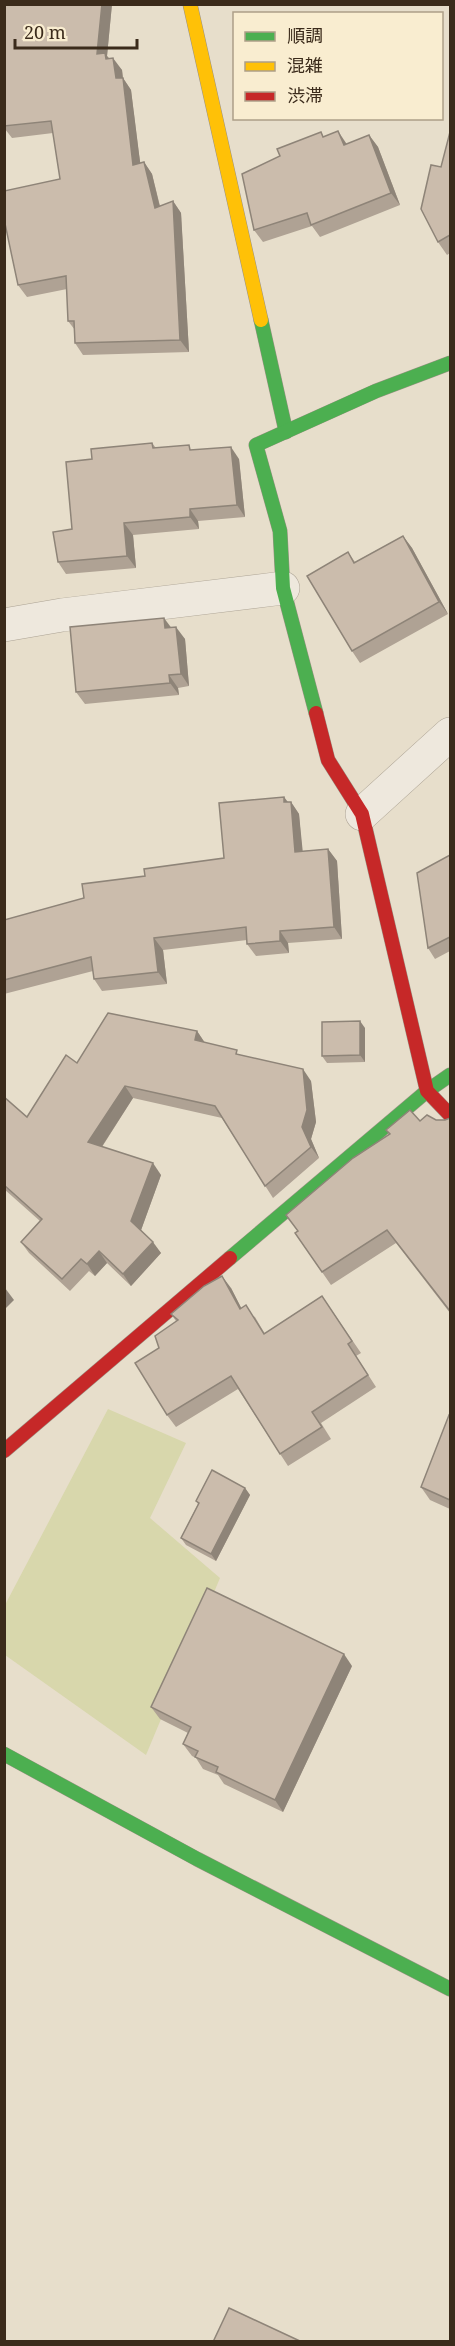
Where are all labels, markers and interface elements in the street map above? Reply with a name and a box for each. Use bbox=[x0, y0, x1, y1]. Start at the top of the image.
scale bar bbox=[15, 12, 136, 50]
legend bbox=[233, 12, 443, 120]
text: 20 m bbox=[24, 20, 66, 44]
text: 順調 bbox=[287, 23, 323, 47]
text: 混雑 bbox=[287, 53, 323, 77]
text: 渋滞 bbox=[287, 83, 323, 107]

